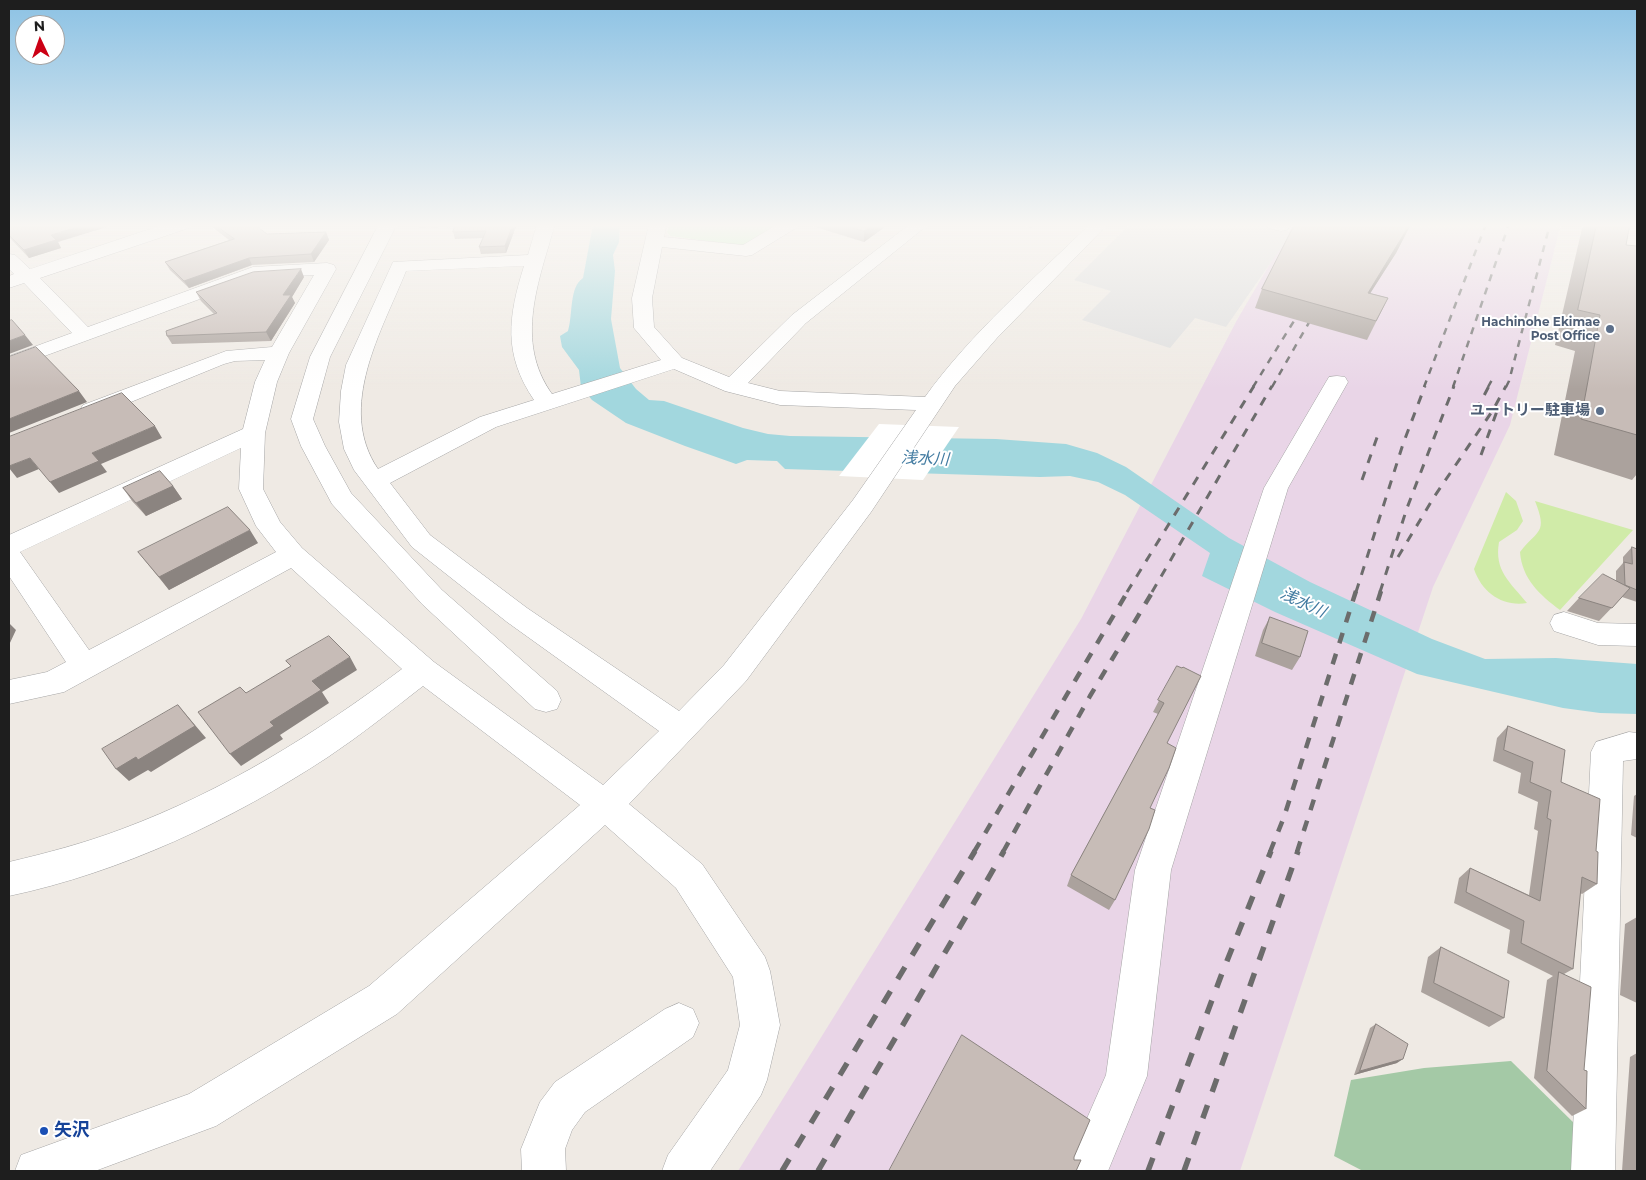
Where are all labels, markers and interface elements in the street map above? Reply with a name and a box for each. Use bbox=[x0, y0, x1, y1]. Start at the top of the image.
north arrow bbox=[15, 15, 65, 65]
text: N bbox=[33, 17, 45, 35]
place label: Hachinohe Ekimae Post Office bbox=[1481, 315, 1600, 343]
marker: Hachinohe Ekimae Post Office bbox=[1604, 323, 1616, 335]
place label: ユートリー駐車場 bbox=[1470, 402, 1590, 420]
marker: ユートリー駐車場 bbox=[1594, 405, 1606, 417]
water label: 浅水川 bbox=[901, 448, 949, 470]
water label: 浅水川 bbox=[1277, 584, 1329, 622]
place label: 矢沢 bbox=[54, 1120, 90, 1142]
marker: 矢沢 bbox=[38, 1125, 50, 1137]

